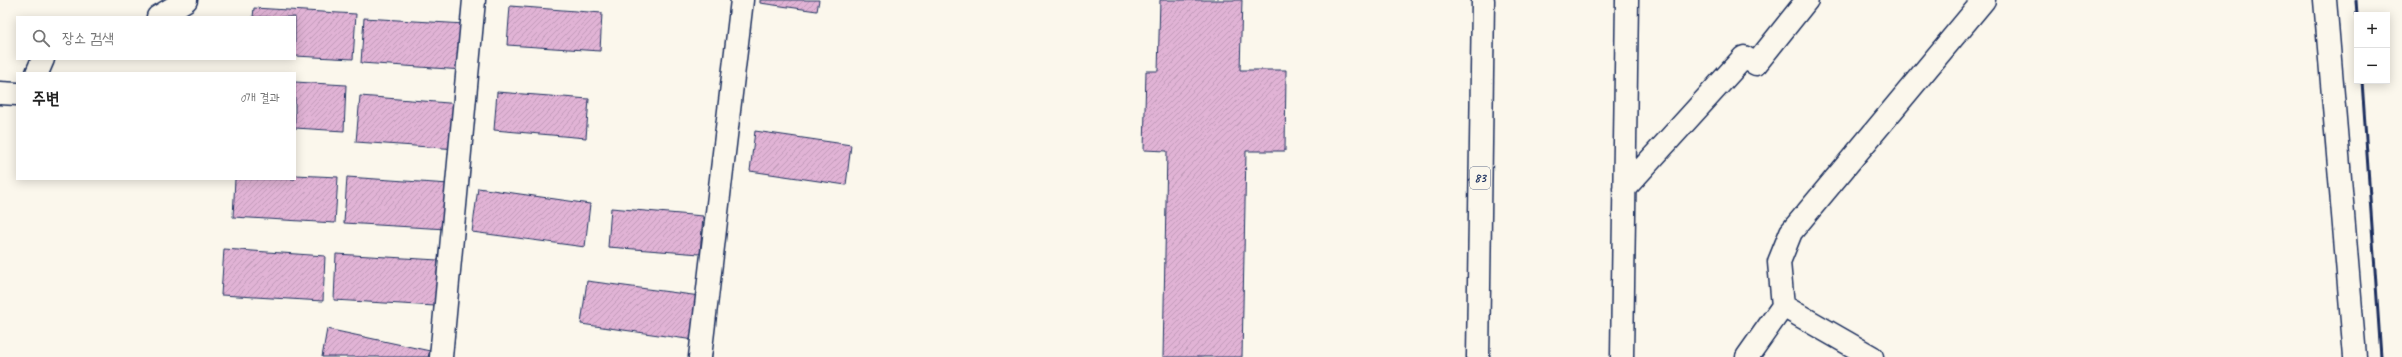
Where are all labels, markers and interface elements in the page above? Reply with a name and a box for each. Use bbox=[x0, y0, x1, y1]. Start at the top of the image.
map controls bbox=[2354, 12, 2390, 84]
button: + bbox=[2354, 12, 2390, 48]
search box bbox=[16, 16, 296, 60]
icon: search bbox=[30, 27, 52, 49]
text: 장소 검색 bbox=[62, 29, 114, 48]
button: − bbox=[2354, 48, 2390, 84]
text: 주변 bbox=[32, 88, 59, 109]
text: 0개 결과 bbox=[240, 90, 280, 106]
road number: 83 bbox=[1470, 167, 1490, 189]

